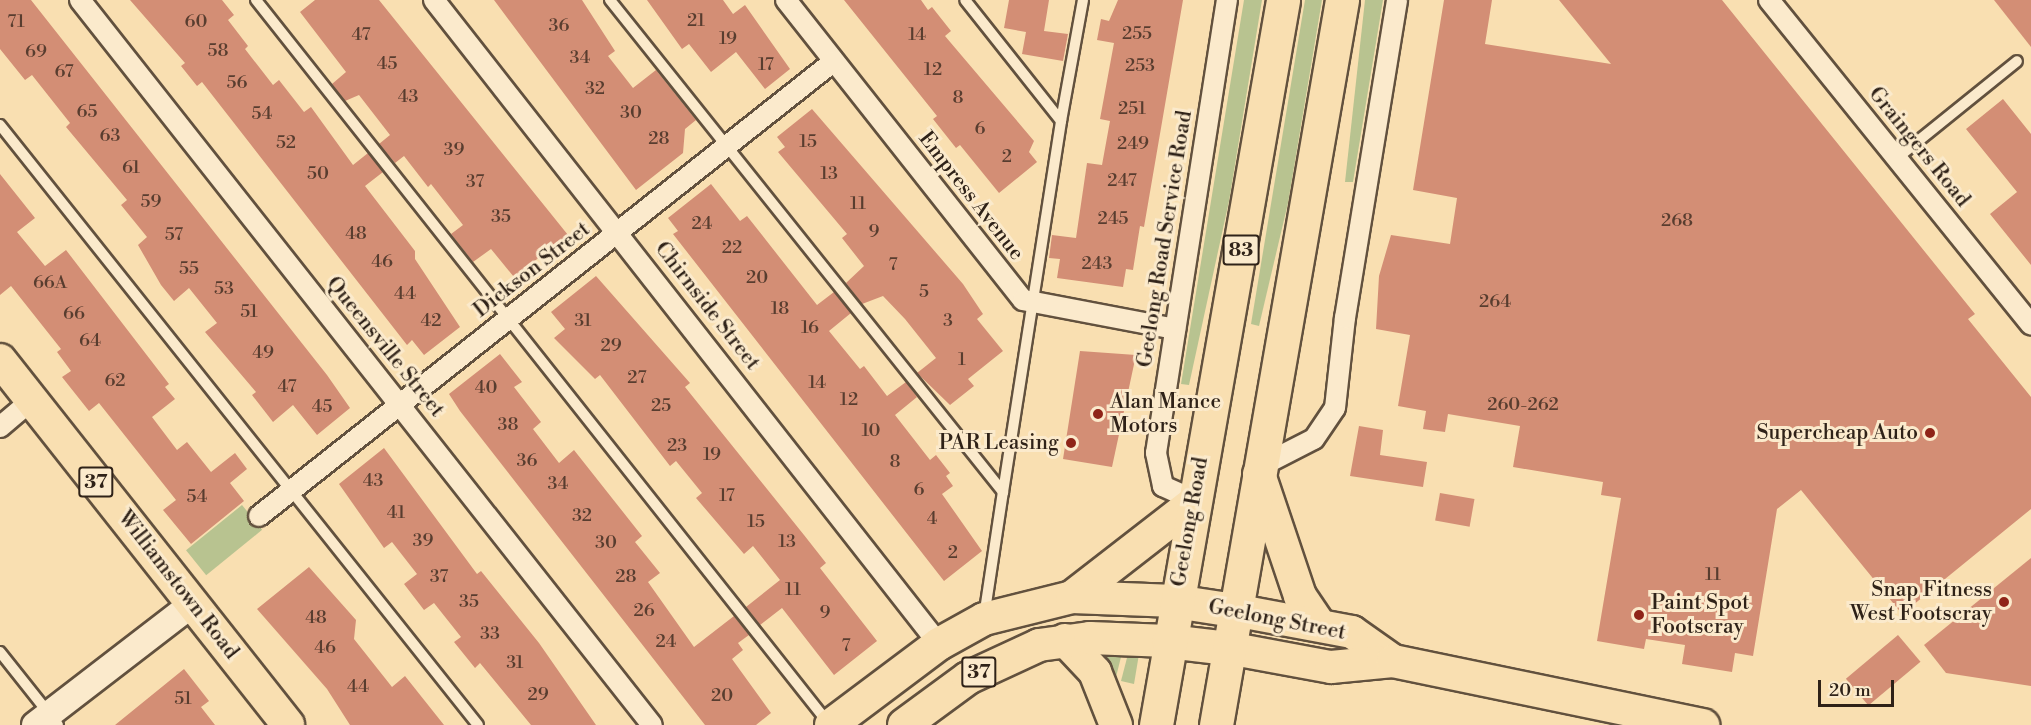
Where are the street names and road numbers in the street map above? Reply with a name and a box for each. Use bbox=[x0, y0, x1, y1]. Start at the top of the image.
street label: Graingers Road bbox=[1863, 82, 1975, 212]
street label: Geelong Road Service Road bbox=[1132, 109, 1198, 369]
street label: Empress Avenue bbox=[913, 127, 1029, 265]
street label: Dickson Street bbox=[469, 217, 595, 323]
road number: 83 bbox=[1222, 233, 1260, 267]
street label: Chirnside Street bbox=[649, 237, 765, 375]
street label: Queensville Street bbox=[321, 272, 449, 422]
street label: Geelong Road bbox=[1166, 455, 1214, 589]
road number: 37 bbox=[78, 465, 114, 499]
street label: Williamstown Road bbox=[112, 506, 244, 664]
street label: Geelong Street bbox=[1206, 594, 1348, 646]
road number: 37 bbox=[961, 655, 997, 689]

